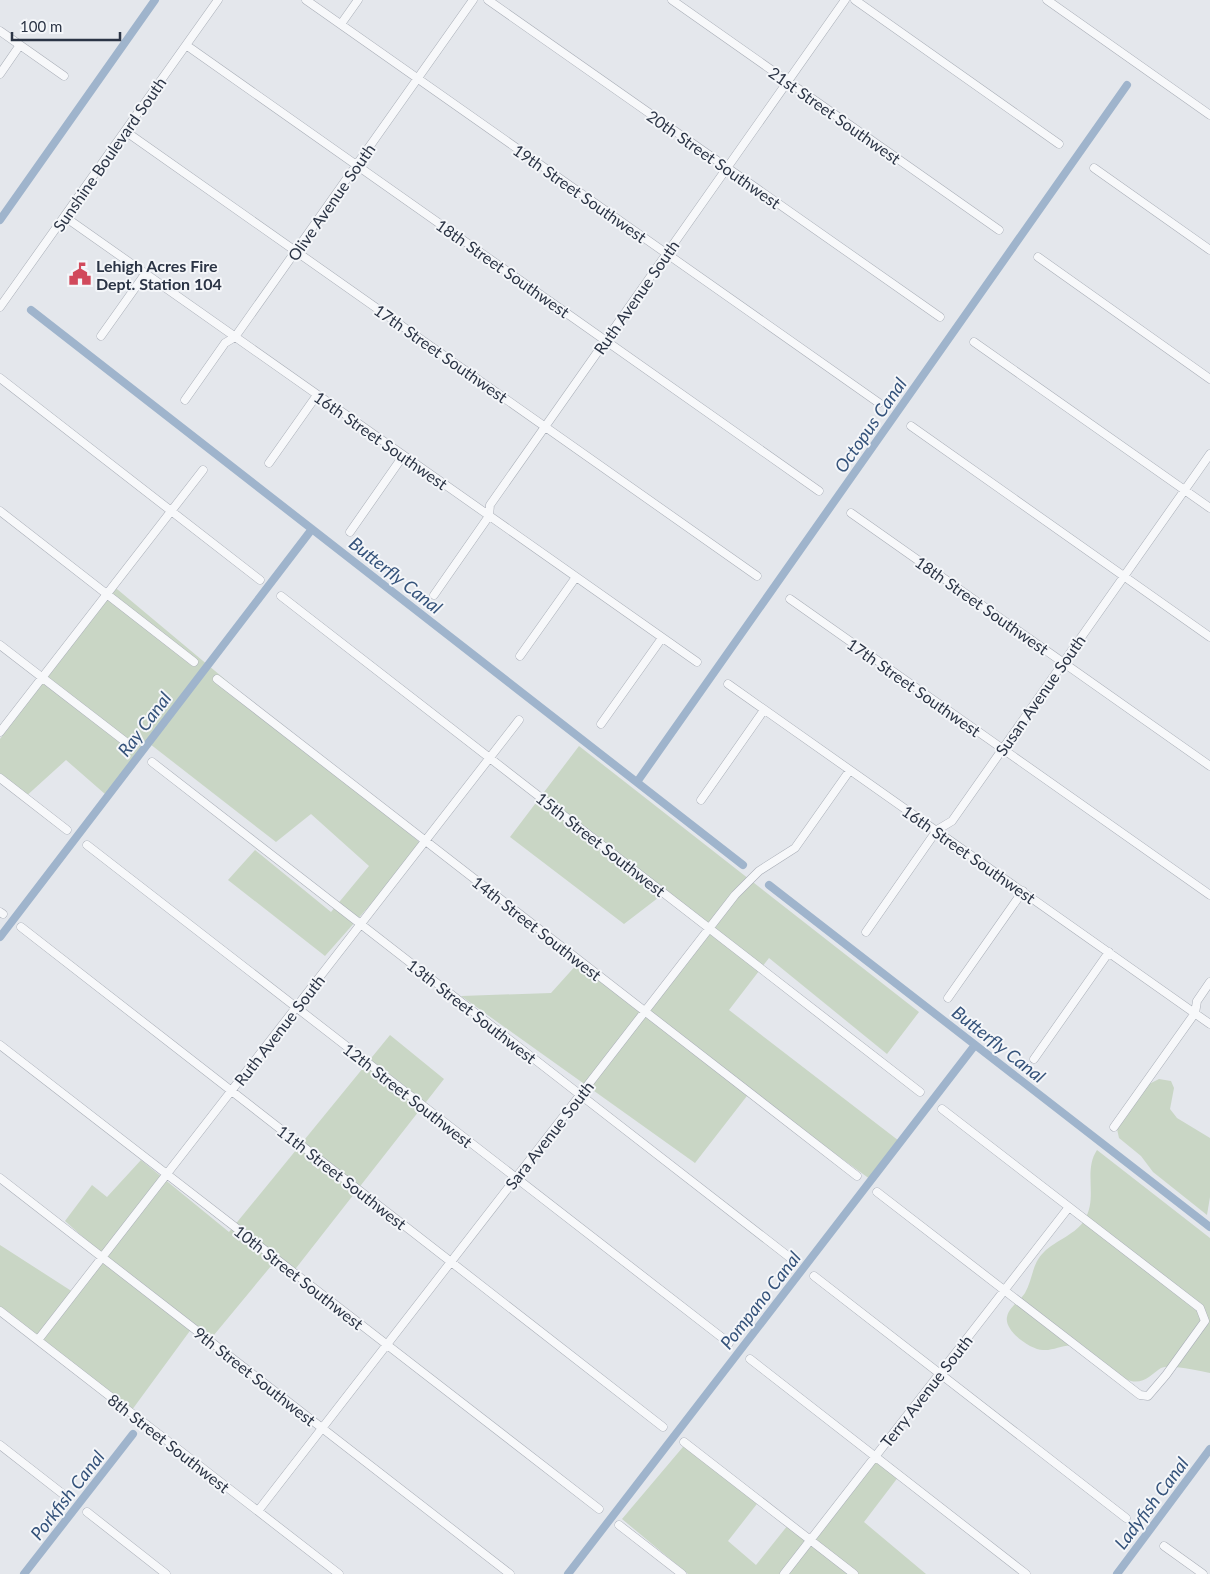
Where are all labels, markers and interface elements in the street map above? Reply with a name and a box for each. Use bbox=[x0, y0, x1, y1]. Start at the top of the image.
scale bar bbox=[12, 10, 120, 42]
text: 100 m bbox=[20, 17, 62, 35]
street label: 21st Street Southwest bbox=[766, 62, 905, 168]
street label: Sunshine Boulevard South bbox=[49, 73, 169, 235]
street label: 20th Street Southwest bbox=[644, 106, 785, 212]
street label: Olive Avenue South bbox=[283, 140, 379, 264]
street label: 19th Street Southwest bbox=[510, 140, 651, 246]
street label: 18th Street Southwest bbox=[433, 215, 574, 321]
street label: Ruth Avenue South bbox=[589, 236, 683, 358]
place label: Lehigh Acres Fire Dept. Station 104 bbox=[96, 256, 222, 293]
public building icon: Lehigh Acres Fire Dept. Station 104 bbox=[67, 261, 93, 287]
street label: 17th Street Southwest bbox=[371, 300, 512, 406]
water label: Octopus Canal bbox=[829, 373, 911, 477]
street label: 16th Street Southwest bbox=[311, 387, 452, 493]
water label: Butterfly Canal bbox=[345, 532, 447, 618]
street label: 18th Street Southwest bbox=[912, 552, 1053, 658]
street label: Susan Avenue South bbox=[991, 631, 1089, 759]
street label: 17th Street Southwest bbox=[844, 634, 985, 740]
water label: Ray Canal bbox=[113, 687, 175, 761]
street label: 15th Street Southwest bbox=[533, 788, 669, 900]
street label: 16th Street Southwest bbox=[899, 801, 1040, 907]
street label: 14th Street Southwest bbox=[469, 872, 605, 984]
street label: 13th Street Southwest bbox=[404, 955, 540, 1067]
street label: Ruth Avenue South bbox=[230, 971, 328, 1089]
water label: Butterfly Canal bbox=[948, 1001, 1050, 1087]
street label: 12th Street Southwest bbox=[340, 1039, 476, 1151]
street label: Sara Avenue South bbox=[501, 1077, 597, 1193]
street label: 11th Street Southwest bbox=[274, 1121, 410, 1233]
street label: 10th Street Southwest bbox=[231, 1221, 367, 1333]
water label: Pompano Canal bbox=[715, 1247, 805, 1353]
street label: 9th Street Southwest bbox=[190, 1323, 320, 1430]
street label: Terry Avenue South bbox=[876, 1331, 976, 1451]
street label: 8th Street Southwest bbox=[104, 1390, 234, 1497]
water label: Porkfish Canal bbox=[25, 1446, 109, 1544]
water label: Ladyfish Canal bbox=[1109, 1453, 1193, 1553]

